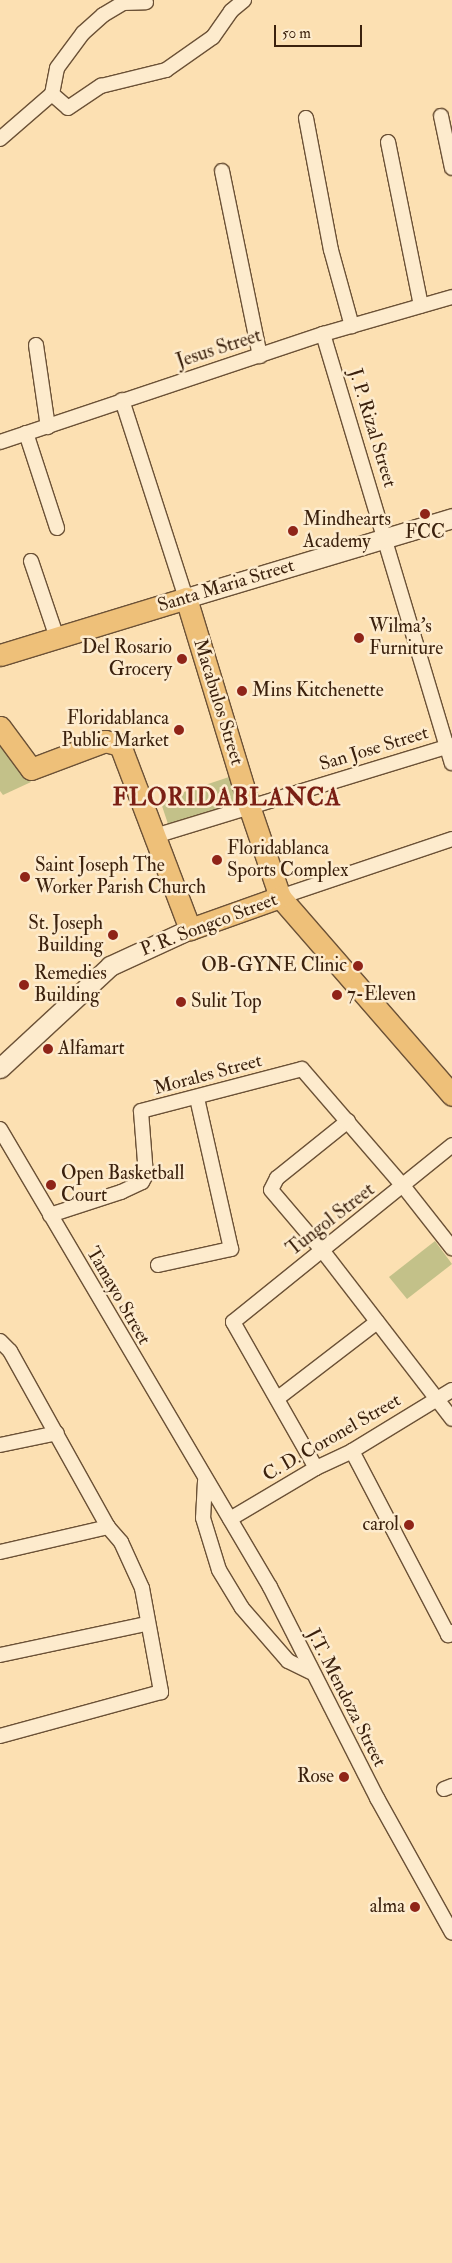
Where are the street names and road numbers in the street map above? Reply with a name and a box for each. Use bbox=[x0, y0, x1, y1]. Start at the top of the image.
street label: Jesus Street bbox=[174, 325, 264, 373]
street label: J. P. Rizal Street bbox=[343, 366, 401, 490]
street label: Santa Maria Street bbox=[155, 554, 297, 618]
street label: Macabulos Street bbox=[188, 636, 248, 768]
street label: San Jose Street bbox=[317, 722, 431, 776]
street label: P. R. Songco Street bbox=[137, 888, 281, 962]
street label: Morales Street bbox=[151, 1050, 265, 1100]
street label: Tungol Street bbox=[283, 1179, 379, 1261]
street label: Tamayo Street bbox=[81, 1243, 155, 1349]
street label: C. D. Coronel Street bbox=[259, 1389, 405, 1487]
street label: J.T. Mendoza Street bbox=[301, 1625, 391, 1771]

